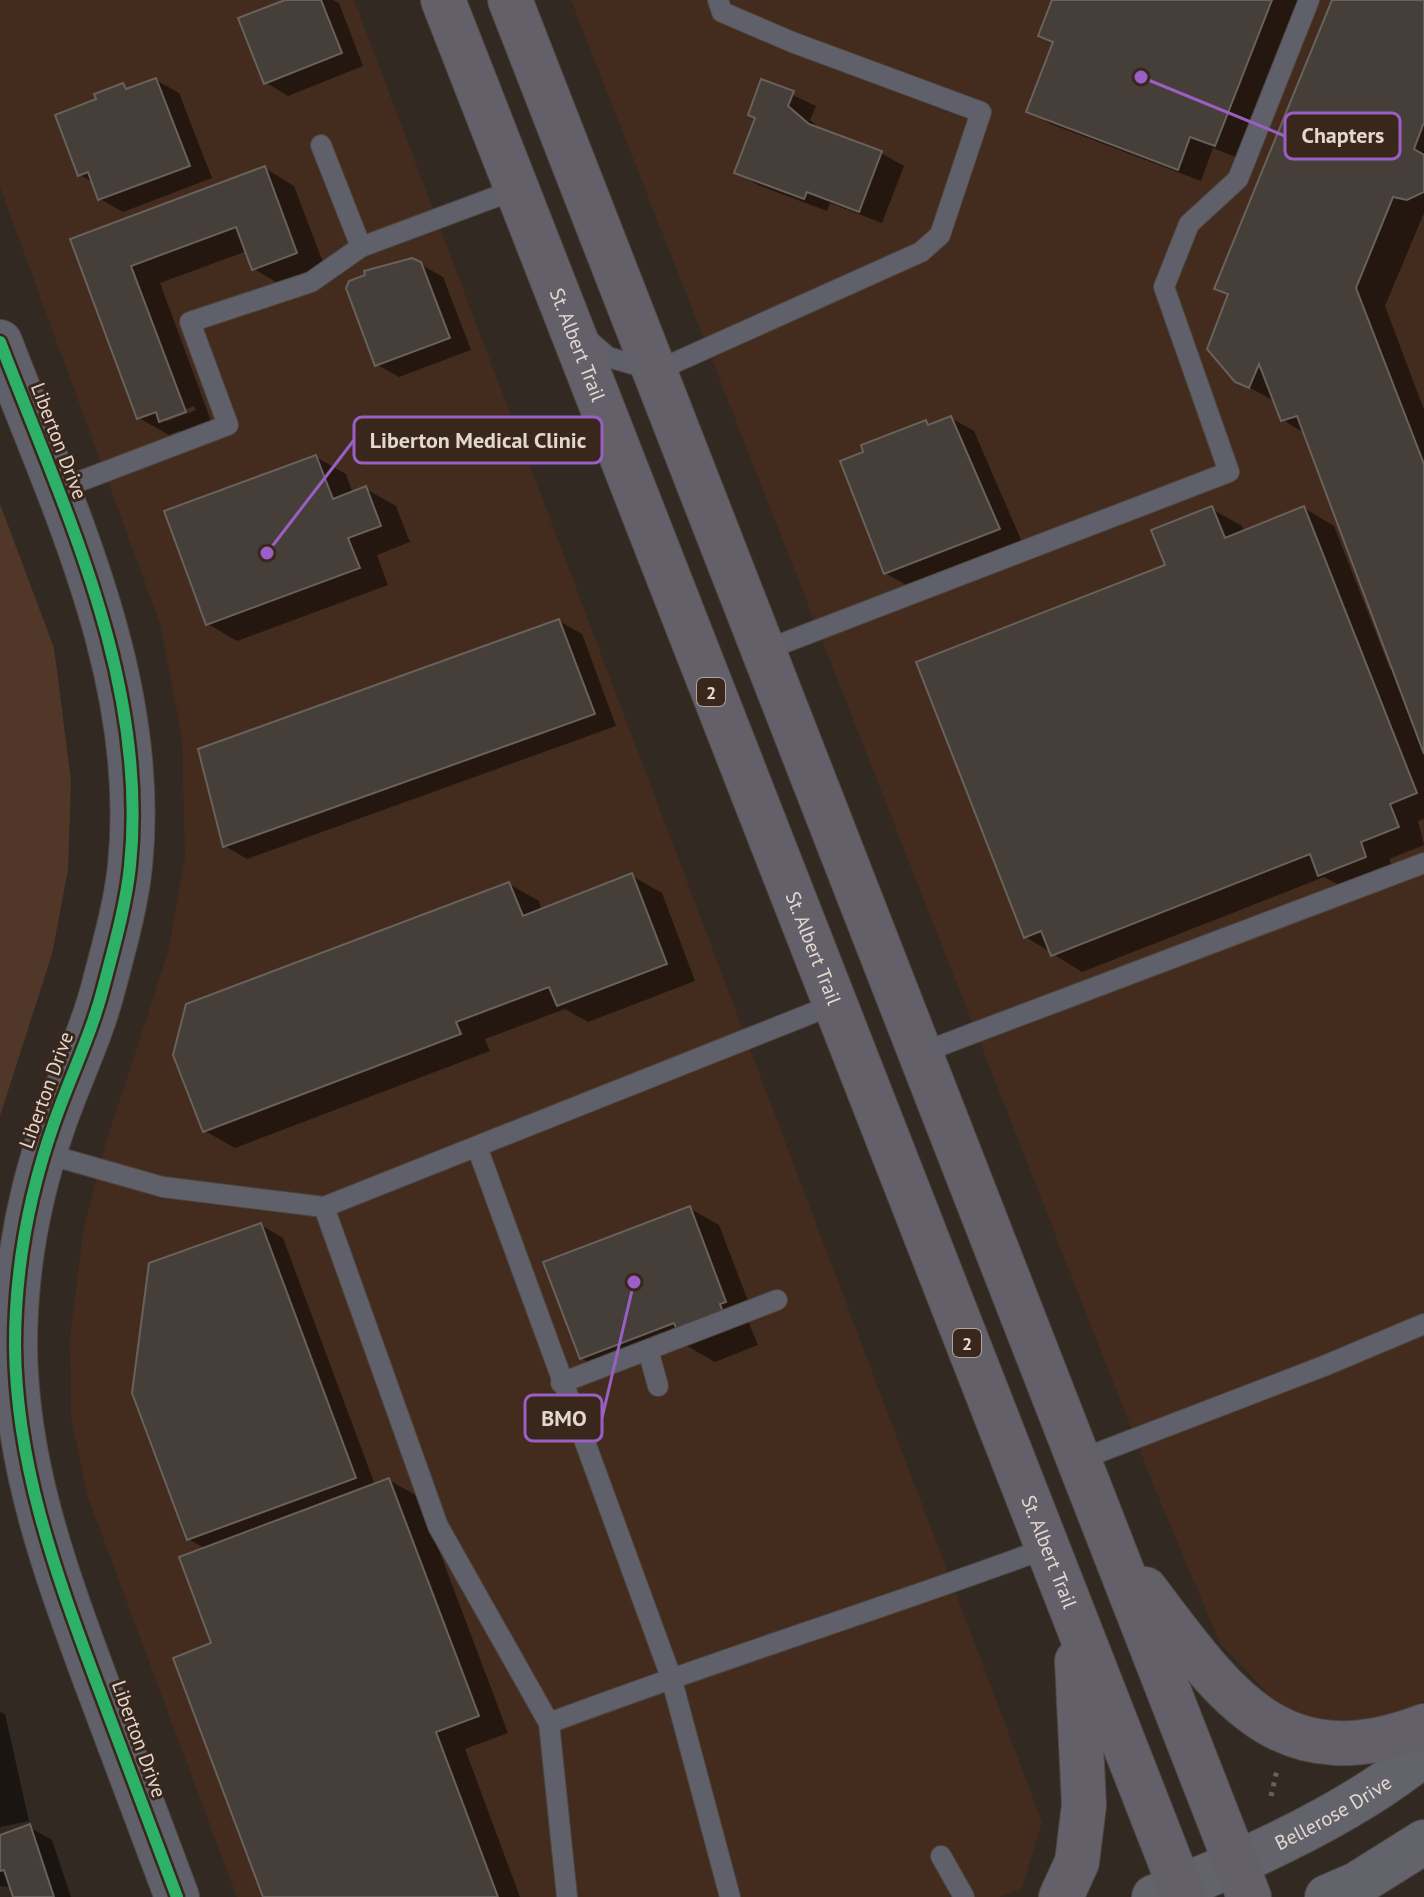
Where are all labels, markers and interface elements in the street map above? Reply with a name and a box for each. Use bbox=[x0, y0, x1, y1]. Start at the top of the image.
callout: Chapters bbox=[1285, 113, 1400, 159]
text: Chapters bbox=[1302, 121, 1384, 149]
street label: St. Albert Trail bbox=[544, 284, 612, 405]
street label: Liberton Drive bbox=[25, 379, 93, 503]
callout: Liberton Medical Clinic bbox=[354, 417, 602, 463]
text: Liberton Medical Clinic bbox=[370, 426, 587, 454]
road number: 2 bbox=[697, 678, 725, 706]
street label: St. Albert Trail bbox=[780, 888, 847, 1009]
street label: Liberton Drive bbox=[13, 1028, 79, 1152]
road number: 2 bbox=[953, 1329, 981, 1357]
callout: BMO bbox=[525, 1395, 602, 1441]
text: BMO bbox=[541, 1404, 587, 1432]
street label: St. Albert Trail bbox=[1015, 1491, 1083, 1612]
street label: Liberton Drive bbox=[106, 1677, 172, 1801]
street label: Bellerose Drive bbox=[1270, 1769, 1396, 1856]

